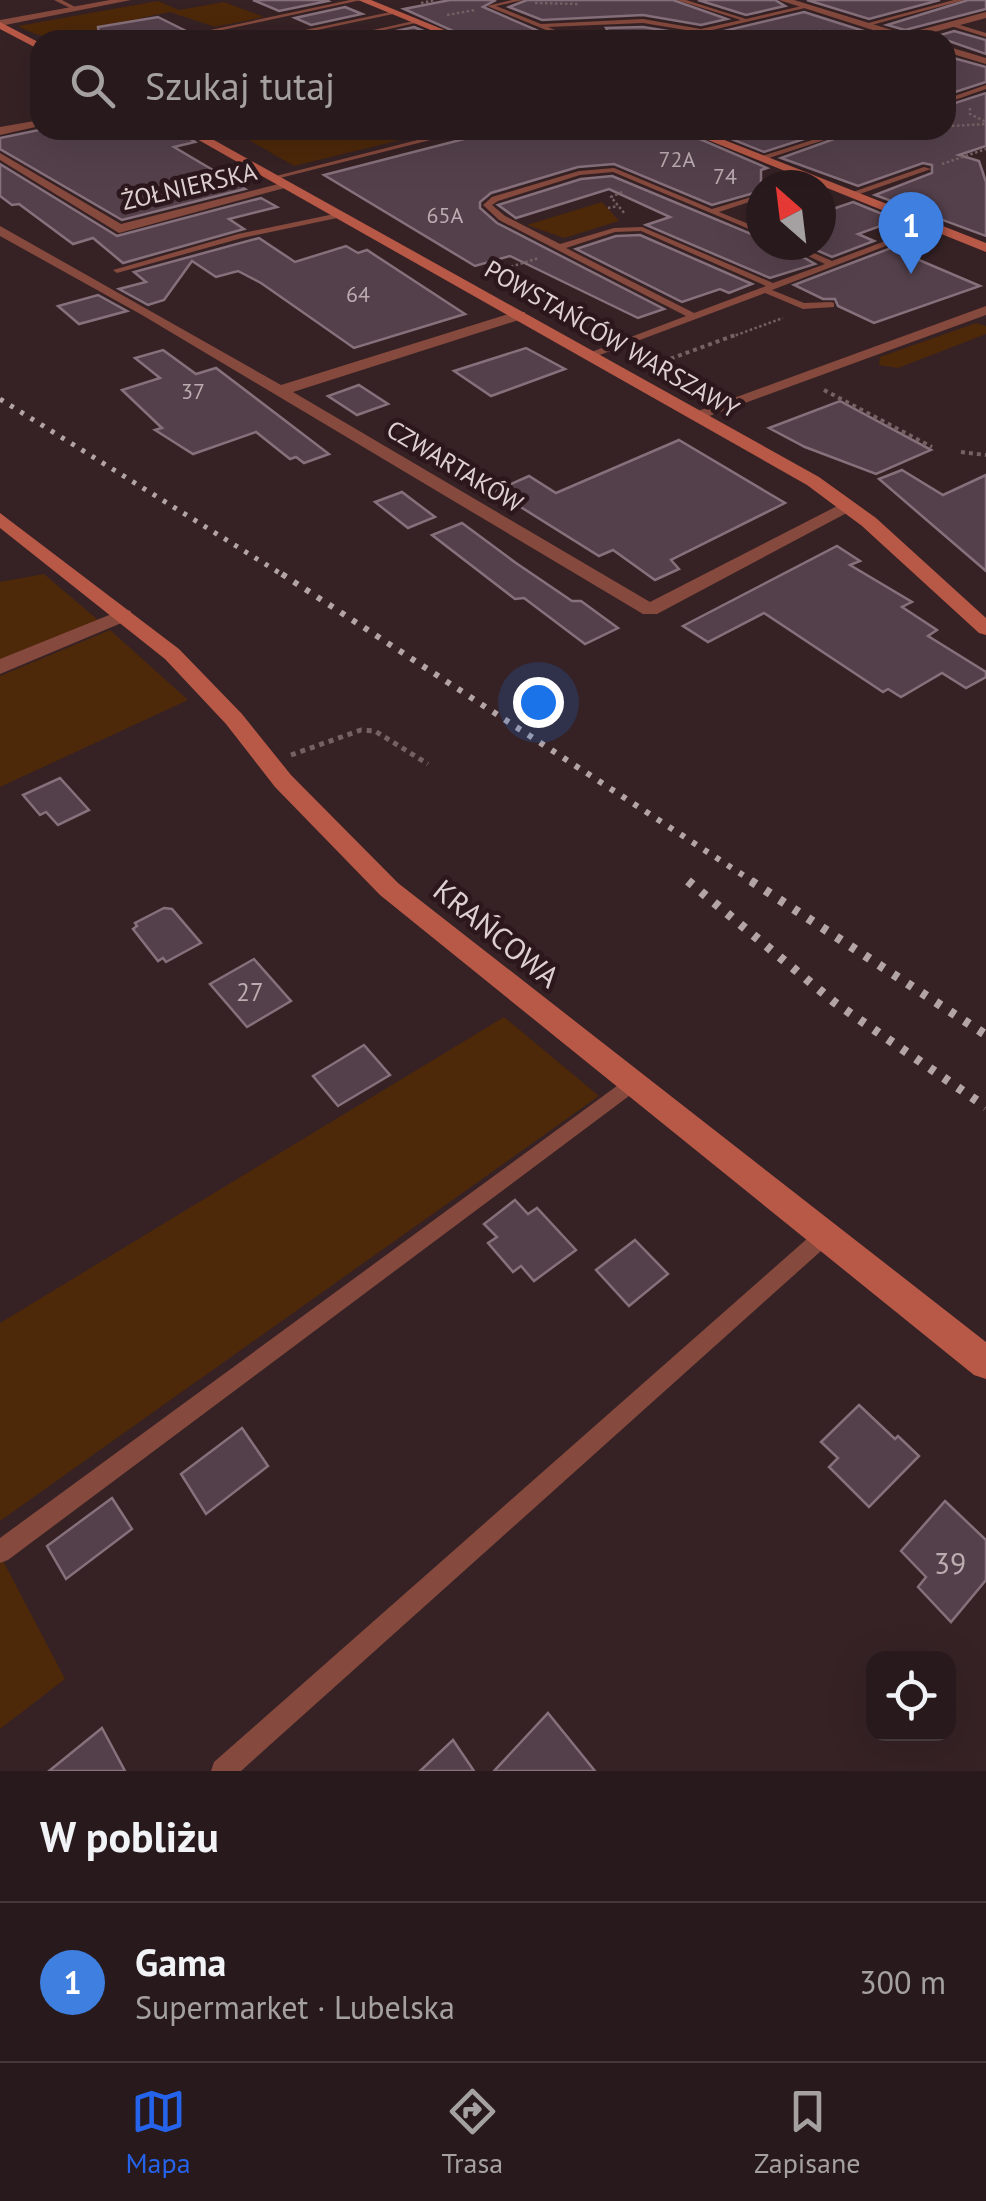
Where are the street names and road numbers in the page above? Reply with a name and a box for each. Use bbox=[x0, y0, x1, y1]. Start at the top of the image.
street label: ŻOŁNIERSKA bbox=[118, 155, 260, 217]
street label: POWSTAŃCÓW WARSZAWY bbox=[479, 253, 745, 425]
street label: CZWARTAKÓW bbox=[381, 413, 529, 519]
street label: KRAŃCOWA bbox=[426, 870, 568, 996]

